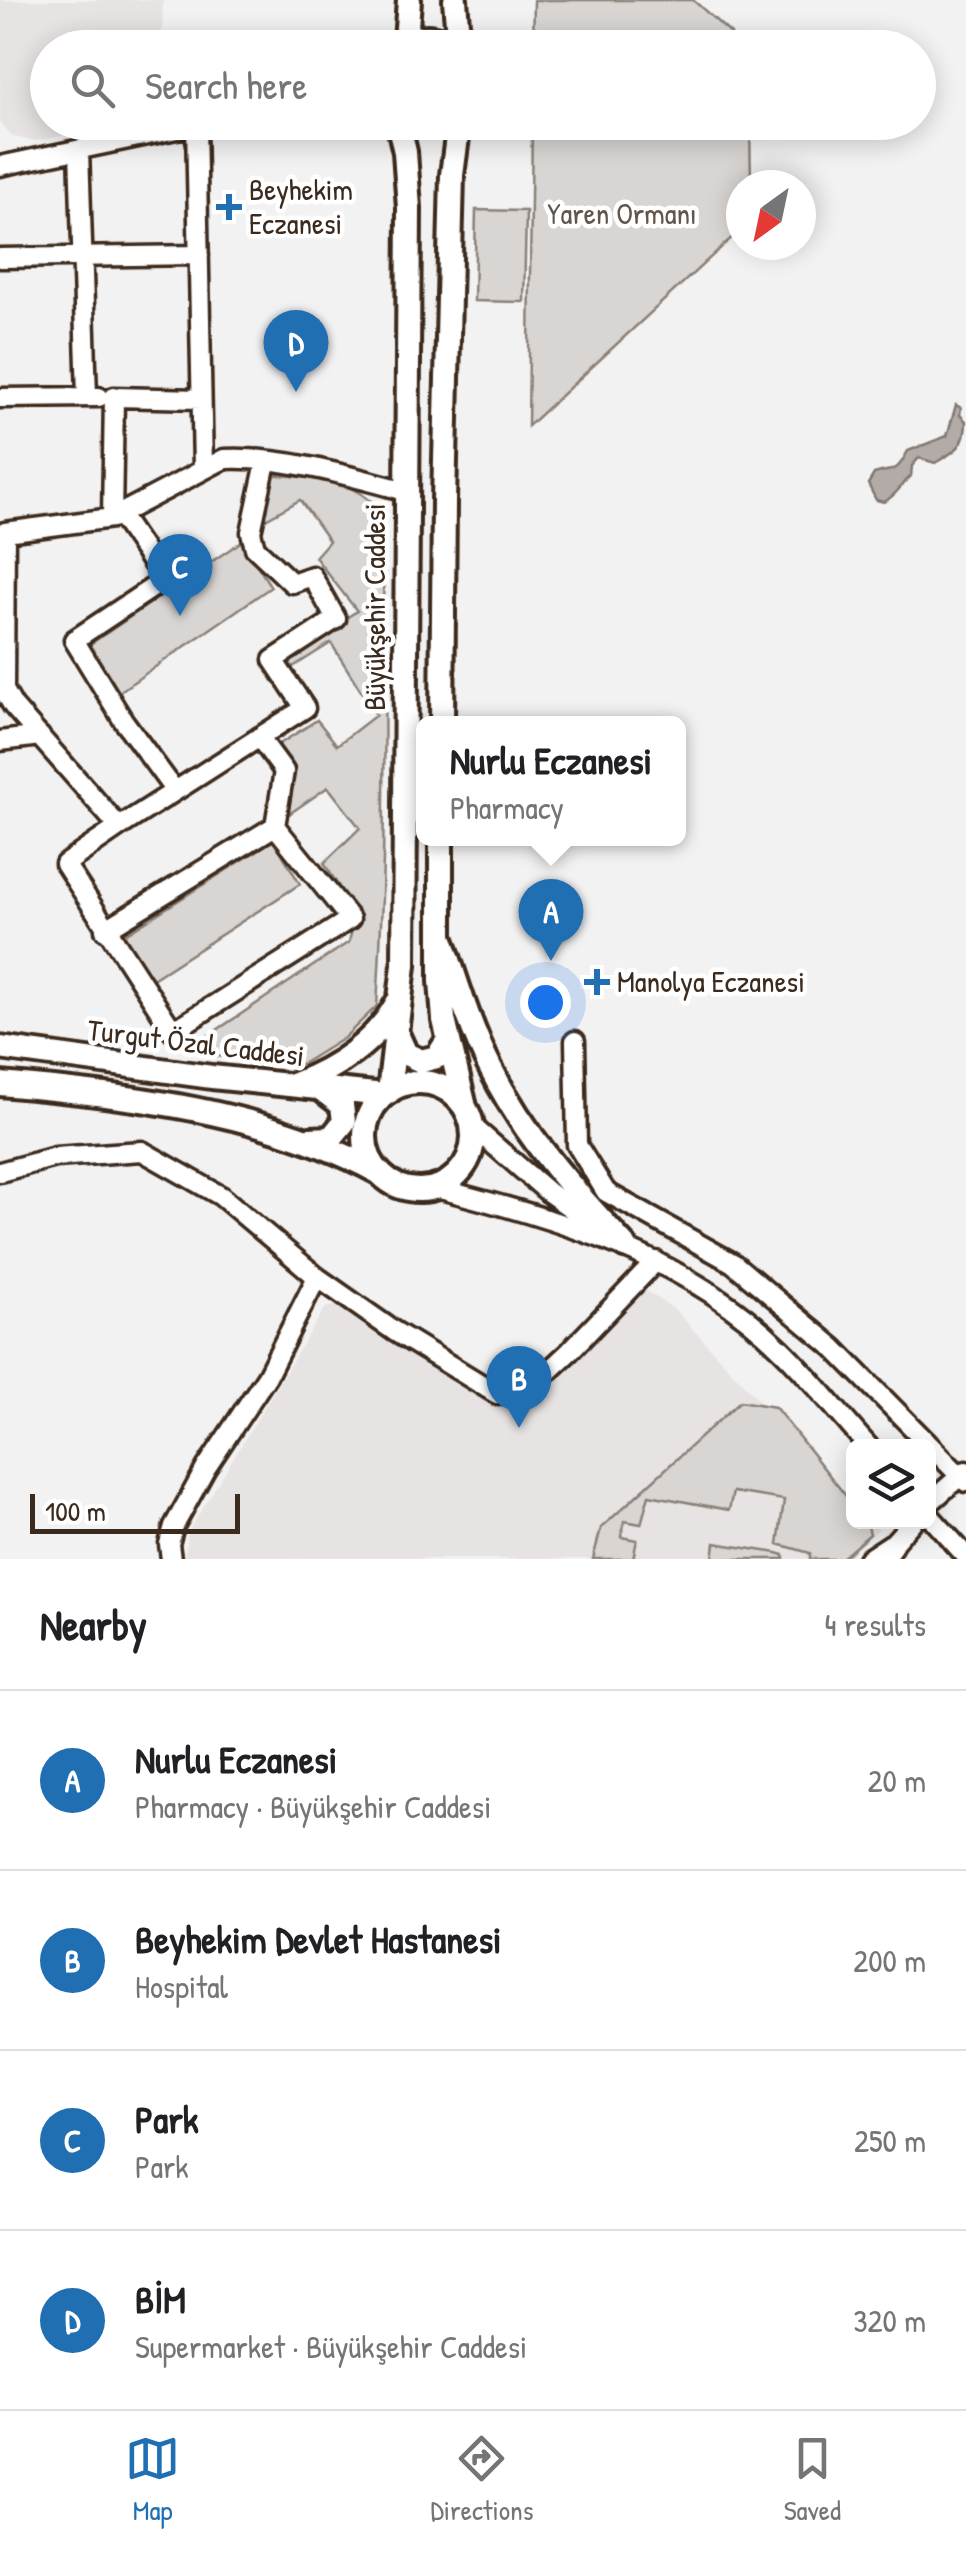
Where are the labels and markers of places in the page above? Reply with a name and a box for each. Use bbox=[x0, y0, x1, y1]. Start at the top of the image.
place label: Beyhekim Eczanesi bbox=[249, 169, 353, 243]
marker: Beyhekim Eczanesi bbox=[218, 196, 240, 218]
pin: D bbox=[264, 310, 328, 392]
pin: C bbox=[148, 534, 212, 616]
pin: A bbox=[518, 878, 584, 961]
place label: Manolya Eczanesi bbox=[617, 961, 805, 1001]
marker: Manolya Eczanesi bbox=[586, 971, 608, 993]
pin: B bbox=[486, 1346, 552, 1428]

